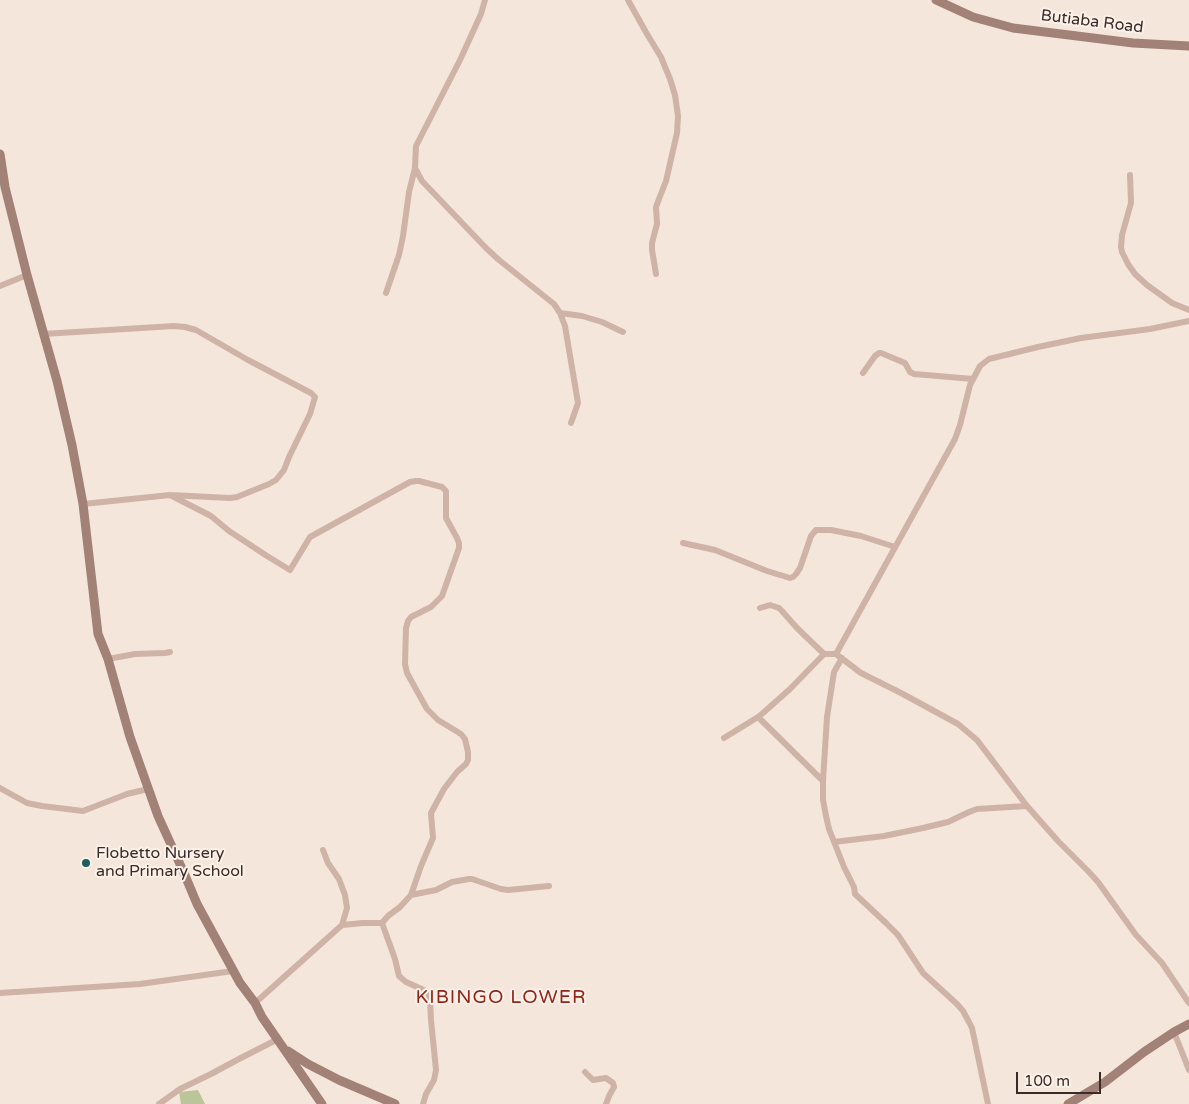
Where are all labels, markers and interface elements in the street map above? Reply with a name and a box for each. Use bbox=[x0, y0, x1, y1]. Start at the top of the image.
street label: Butiaba Road bbox=[1040, 6, 1144, 38]
place label: Flobetto Nursery and Primary School bbox=[96, 844, 244, 882]
marker: Flobetto Nursery and Primary School bbox=[80, 857, 92, 869]
district label: KIBINGO LOWER bbox=[414, 987, 588, 1009]
scale bar bbox=[1019, 1062, 1104, 1094]
text: 100 m bbox=[1024, 1072, 1070, 1090]

